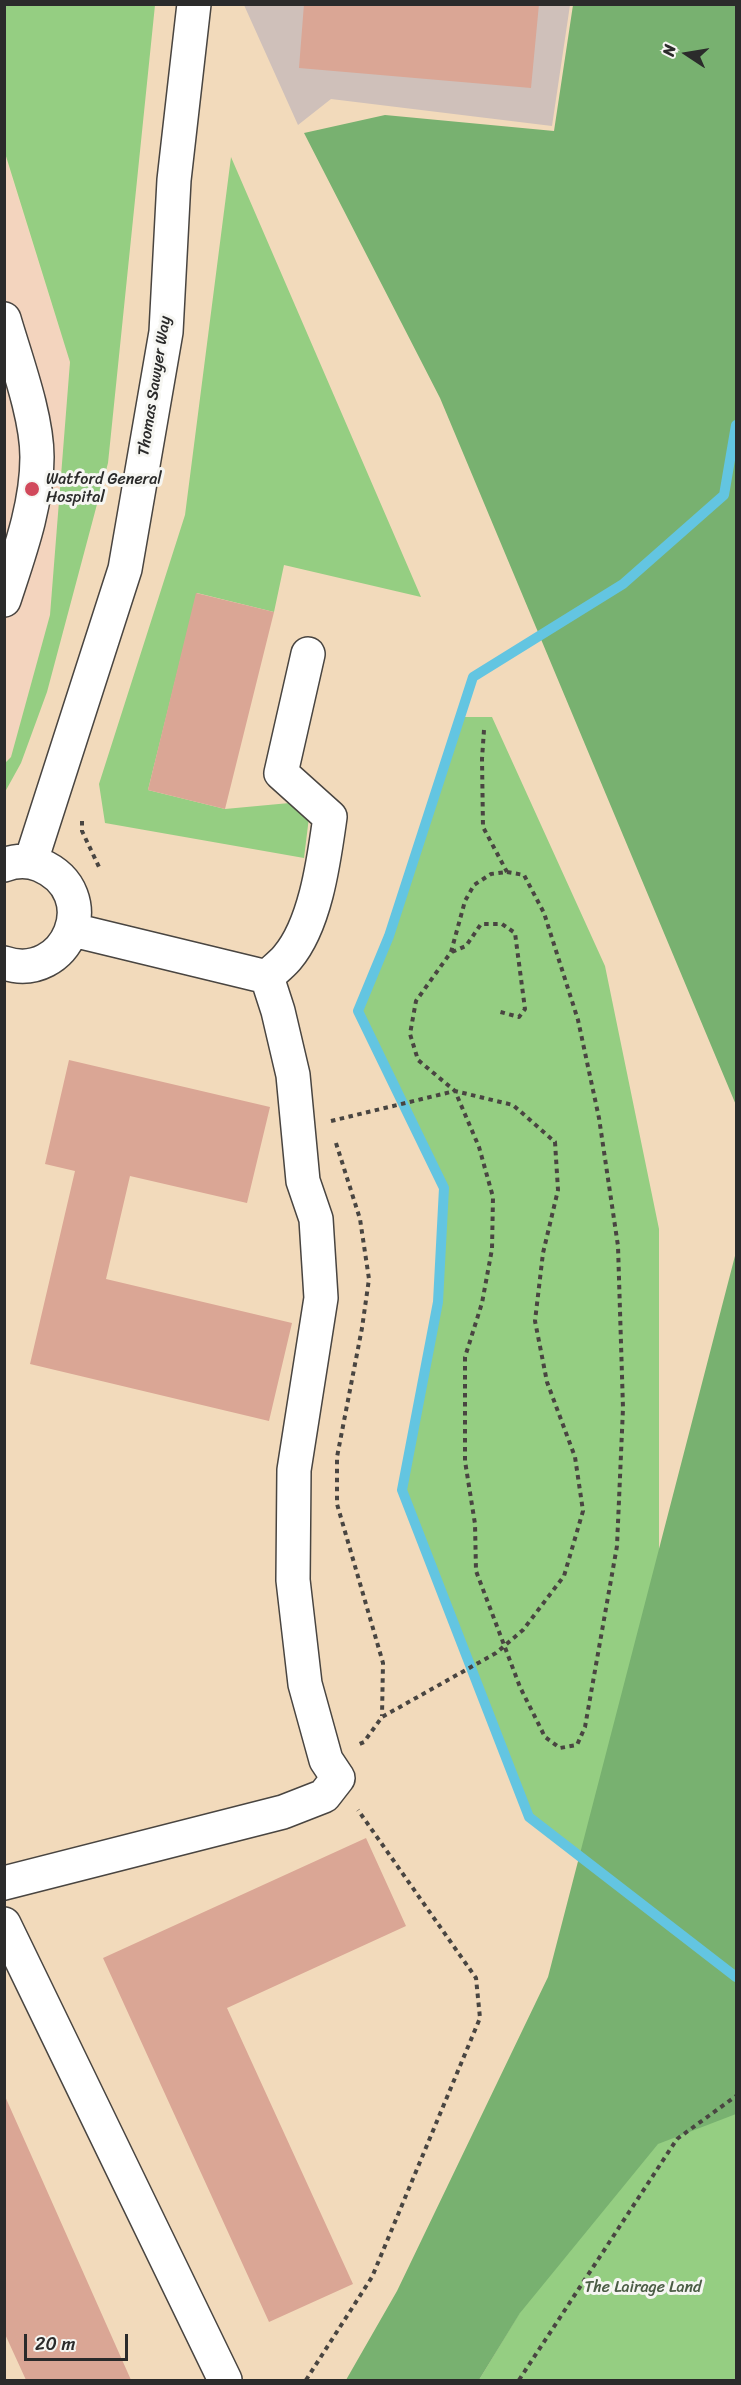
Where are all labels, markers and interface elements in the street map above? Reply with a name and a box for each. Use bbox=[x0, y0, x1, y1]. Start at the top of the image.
north arrow bbox=[657, 24, 717, 84]
text: N bbox=[654, 42, 684, 59]
street label: Thomas Sawyer Way bbox=[134, 315, 176, 457]
place label: Watford General Hospital bbox=[46, 470, 162, 508]
marker: Watford General Hospital bbox=[23, 480, 41, 498]
park label: The Lairage Land bbox=[584, 2278, 702, 2298]
scale bar bbox=[27, 2322, 130, 2360]
text: 20 m bbox=[35, 2328, 75, 2360]

